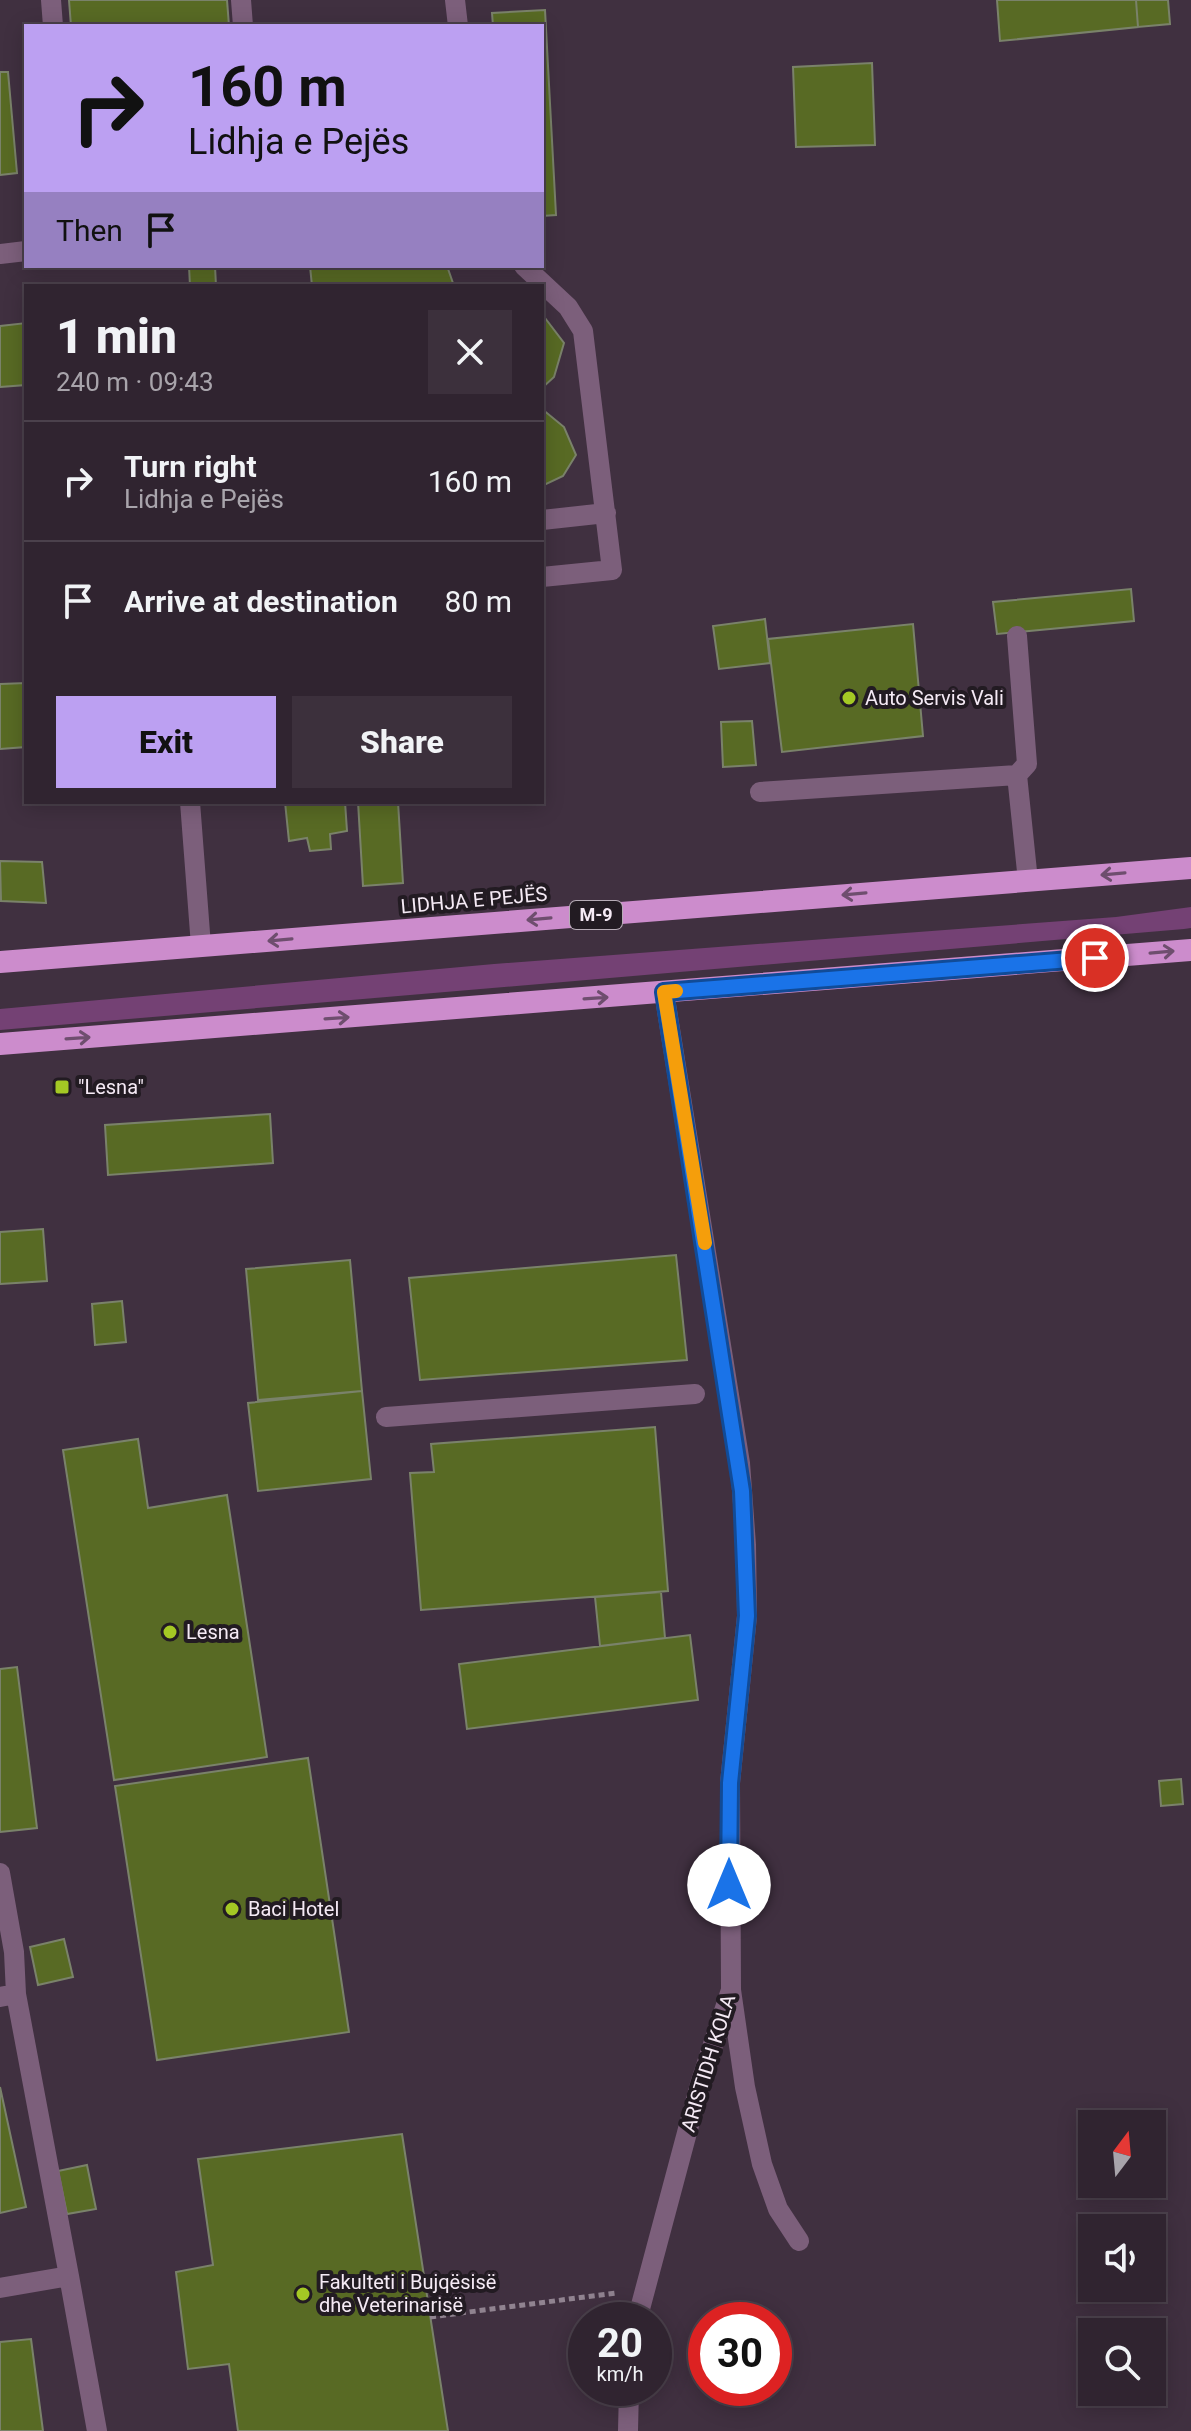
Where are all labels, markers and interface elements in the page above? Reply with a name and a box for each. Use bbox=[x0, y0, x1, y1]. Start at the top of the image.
text: 160 m bbox=[188, 54, 347, 120]
icon: right bbox=[56, 56, 160, 160]
text: Lidhja e Pejës bbox=[188, 121, 409, 163]
icon: arrive bbox=[139, 208, 183, 252]
text: Then bbox=[56, 213, 123, 248]
text: 1 min bbox=[56, 308, 177, 365]
button: close bbox=[428, 310, 512, 394]
text: 240 m · 09:43 bbox=[56, 367, 214, 397]
text: Turn right bbox=[124, 449, 257, 484]
icon: right bbox=[56, 459, 100, 503]
text: 160 m bbox=[428, 464, 512, 499]
text: Lidhja e Pejës bbox=[124, 484, 284, 514]
icon: arrive bbox=[56, 579, 100, 623]
text: Arrive at destination bbox=[124, 584, 398, 619]
text: 80 m bbox=[445, 584, 512, 619]
place label: Auto Servis Vali bbox=[865, 686, 1004, 710]
marker: Auto Servis Vali bbox=[840, 689, 858, 707]
button: Exit bbox=[56, 696, 276, 788]
button: Share bbox=[292, 696, 512, 788]
one-way arrow bbox=[1100, 867, 1127, 882]
street label: LIDHJA E PEJËS bbox=[400, 882, 548, 918]
one-way arrow bbox=[841, 887, 868, 902]
road number: M-9 bbox=[570, 901, 622, 929]
one-way arrow bbox=[526, 912, 553, 927]
pin bbox=[1061, 924, 1129, 992]
one-way arrow bbox=[267, 933, 294, 948]
icon: arrive bbox=[1073, 936, 1117, 980]
one-way arrow bbox=[1148, 944, 1175, 959]
one-way arrow bbox=[582, 990, 609, 1005]
one-way arrow bbox=[323, 1010, 350, 1025]
one-way arrow bbox=[64, 1030, 91, 1045]
place label: "Lesna" bbox=[78, 1075, 144, 1099]
marker: "Lesna" bbox=[53, 1078, 71, 1096]
place label: Lesna bbox=[186, 1620, 240, 1644]
marker: Lesna bbox=[161, 1623, 179, 1641]
position arrow bbox=[687, 1843, 771, 1927]
place label: Baci Hotel bbox=[248, 1897, 339, 1921]
marker: Baci Hotel bbox=[223, 1900, 241, 1918]
street label: ARISTIDH KOLA bbox=[676, 1991, 740, 2135]
north arrow bbox=[1078, 2110, 1166, 2198]
map controls bbox=[1078, 2110, 1166, 2406]
button: sound bbox=[1078, 2214, 1166, 2302]
place label: Fakulteti i Bujqësisë dhe Veterinarisë bbox=[319, 2270, 496, 2317]
marker: Fakulteti i Bujqësisë dhe Veterinarisë bbox=[294, 2285, 312, 2303]
speed limit sign: 30 bbox=[688, 2302, 792, 2406]
button: search bbox=[1078, 2318, 1166, 2406]
text: 20 bbox=[597, 2320, 643, 2367]
text: km/h bbox=[597, 2362, 643, 2386]

